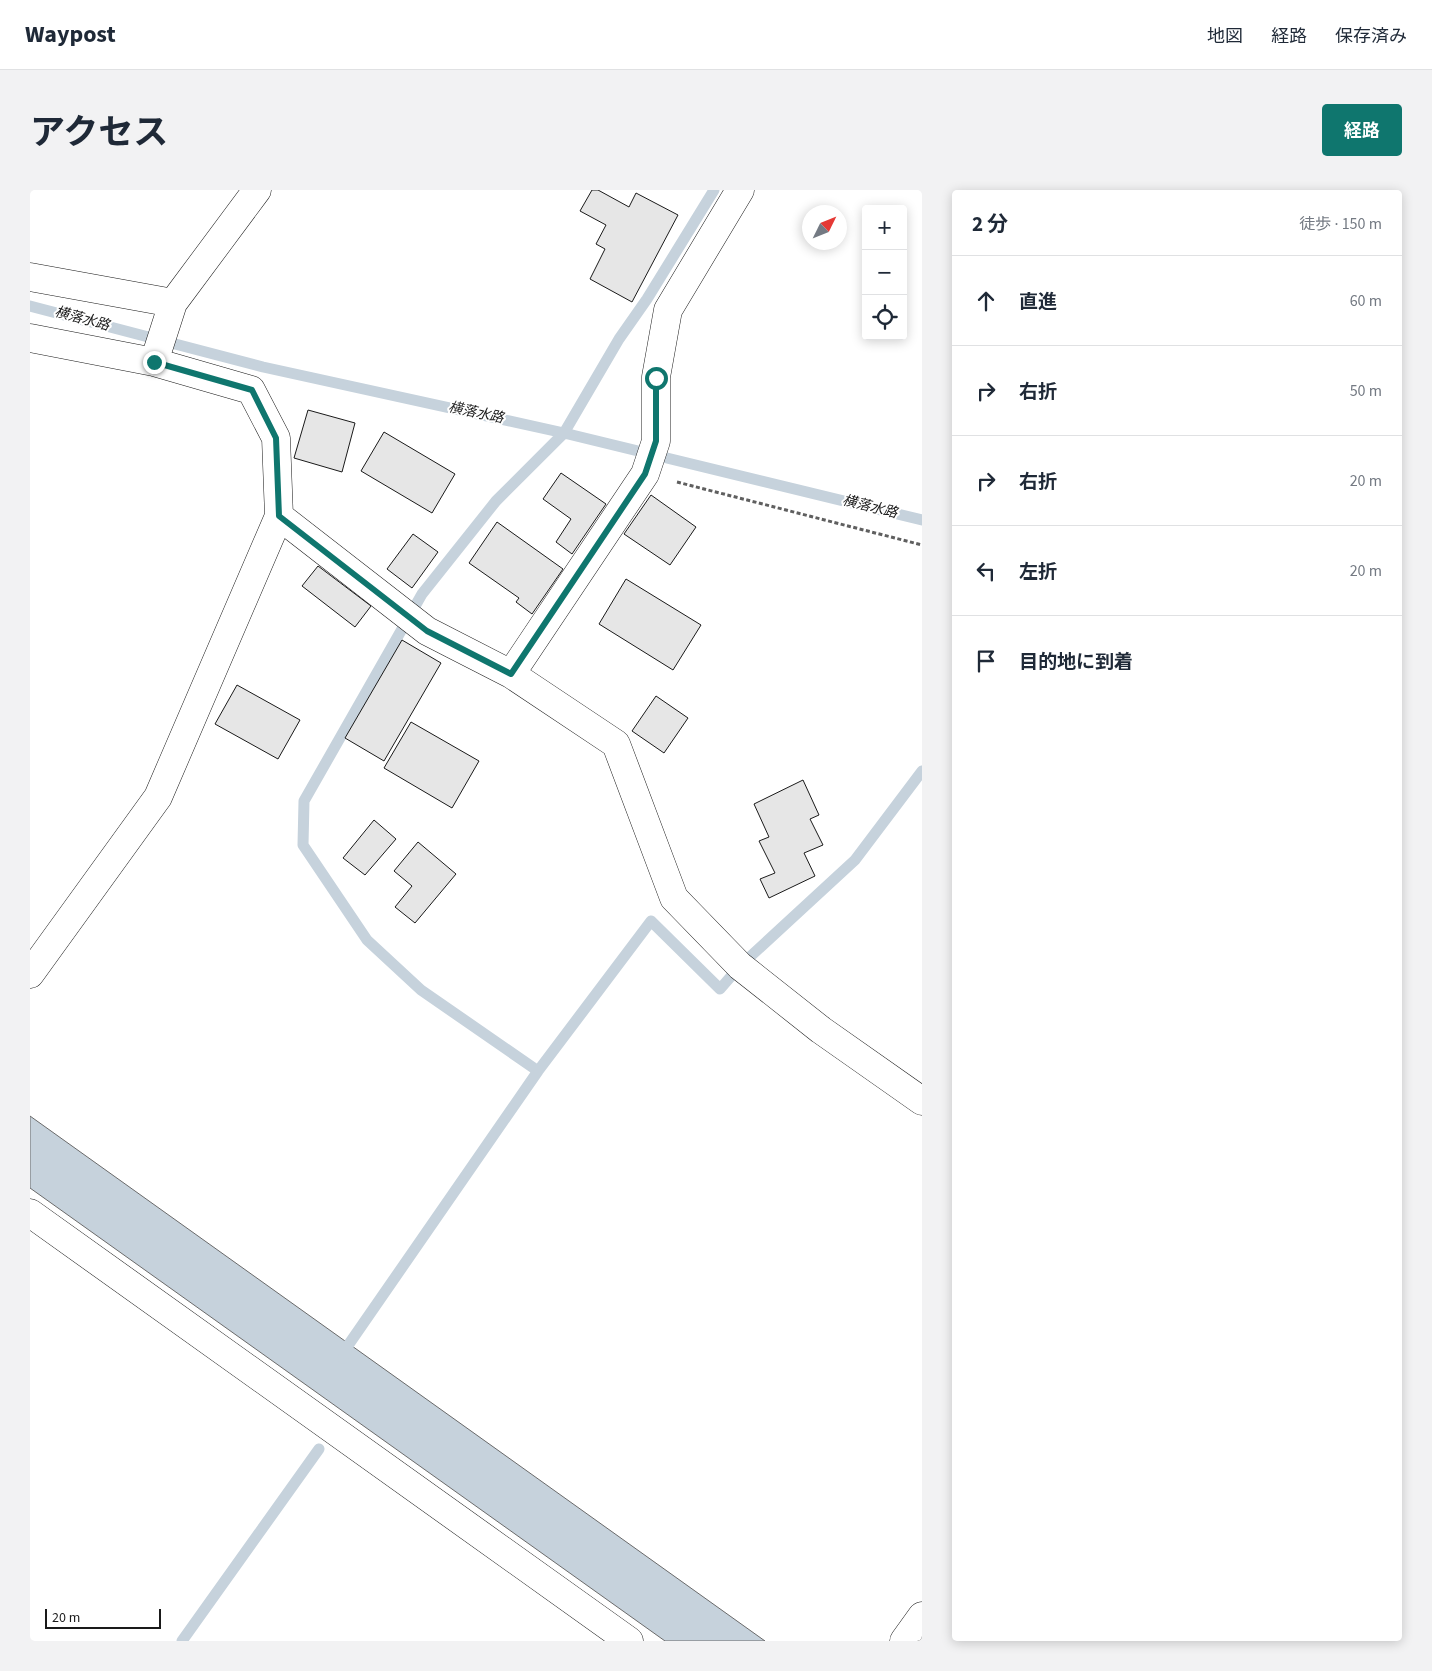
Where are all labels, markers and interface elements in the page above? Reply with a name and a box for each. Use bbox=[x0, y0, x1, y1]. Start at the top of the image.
text: Waypost bbox=[25, 17, 116, 52]
text: 地図 bbox=[1207, 24, 1243, 49]
text: 経路 bbox=[1271, 24, 1307, 49]
text: 保存済み bbox=[1335, 24, 1407, 49]
button: 経路 bbox=[1322, 104, 1402, 156]
text: アクセス bbox=[30, 108, 168, 158]
north arrow bbox=[802, 205, 847, 250]
map controls bbox=[862, 205, 907, 340]
button: + bbox=[862, 205, 907, 250]
text: 2 分 bbox=[972, 209, 1008, 239]
text: 徒歩 · 150 m bbox=[1299, 213, 1382, 235]
button: − bbox=[862, 250, 907, 295]
icon: ahead bbox=[972, 287, 1000, 315]
text: 直進 bbox=[1019, 289, 1057, 316]
text: 60 m bbox=[1350, 290, 1382, 312]
button: locate bbox=[862, 295, 907, 340]
water label: 横落水路 bbox=[52, 302, 113, 336]
route end bbox=[143, 351, 166, 374]
route start bbox=[645, 367, 668, 390]
icon: right bbox=[972, 377, 1000, 405]
text: 右折 bbox=[1019, 379, 1057, 406]
text: 50 m bbox=[1350, 380, 1382, 402]
water label: 横落水路 bbox=[447, 397, 506, 429]
icon: right bbox=[972, 467, 1000, 495]
text: 右折 bbox=[1019, 469, 1057, 496]
text: 20 m bbox=[1350, 470, 1382, 492]
water label: 横落水路 bbox=[840, 491, 901, 524]
icon: left bbox=[972, 557, 1000, 585]
text: 左折 bbox=[1019, 559, 1057, 586]
text: 20 m bbox=[1350, 560, 1382, 582]
icon: arrive bbox=[972, 647, 1000, 675]
text: 目的地に到着 bbox=[1019, 649, 1133, 676]
scale bar bbox=[45, 1606, 161, 1629]
text: 20 m bbox=[52, 1608, 80, 1628]

